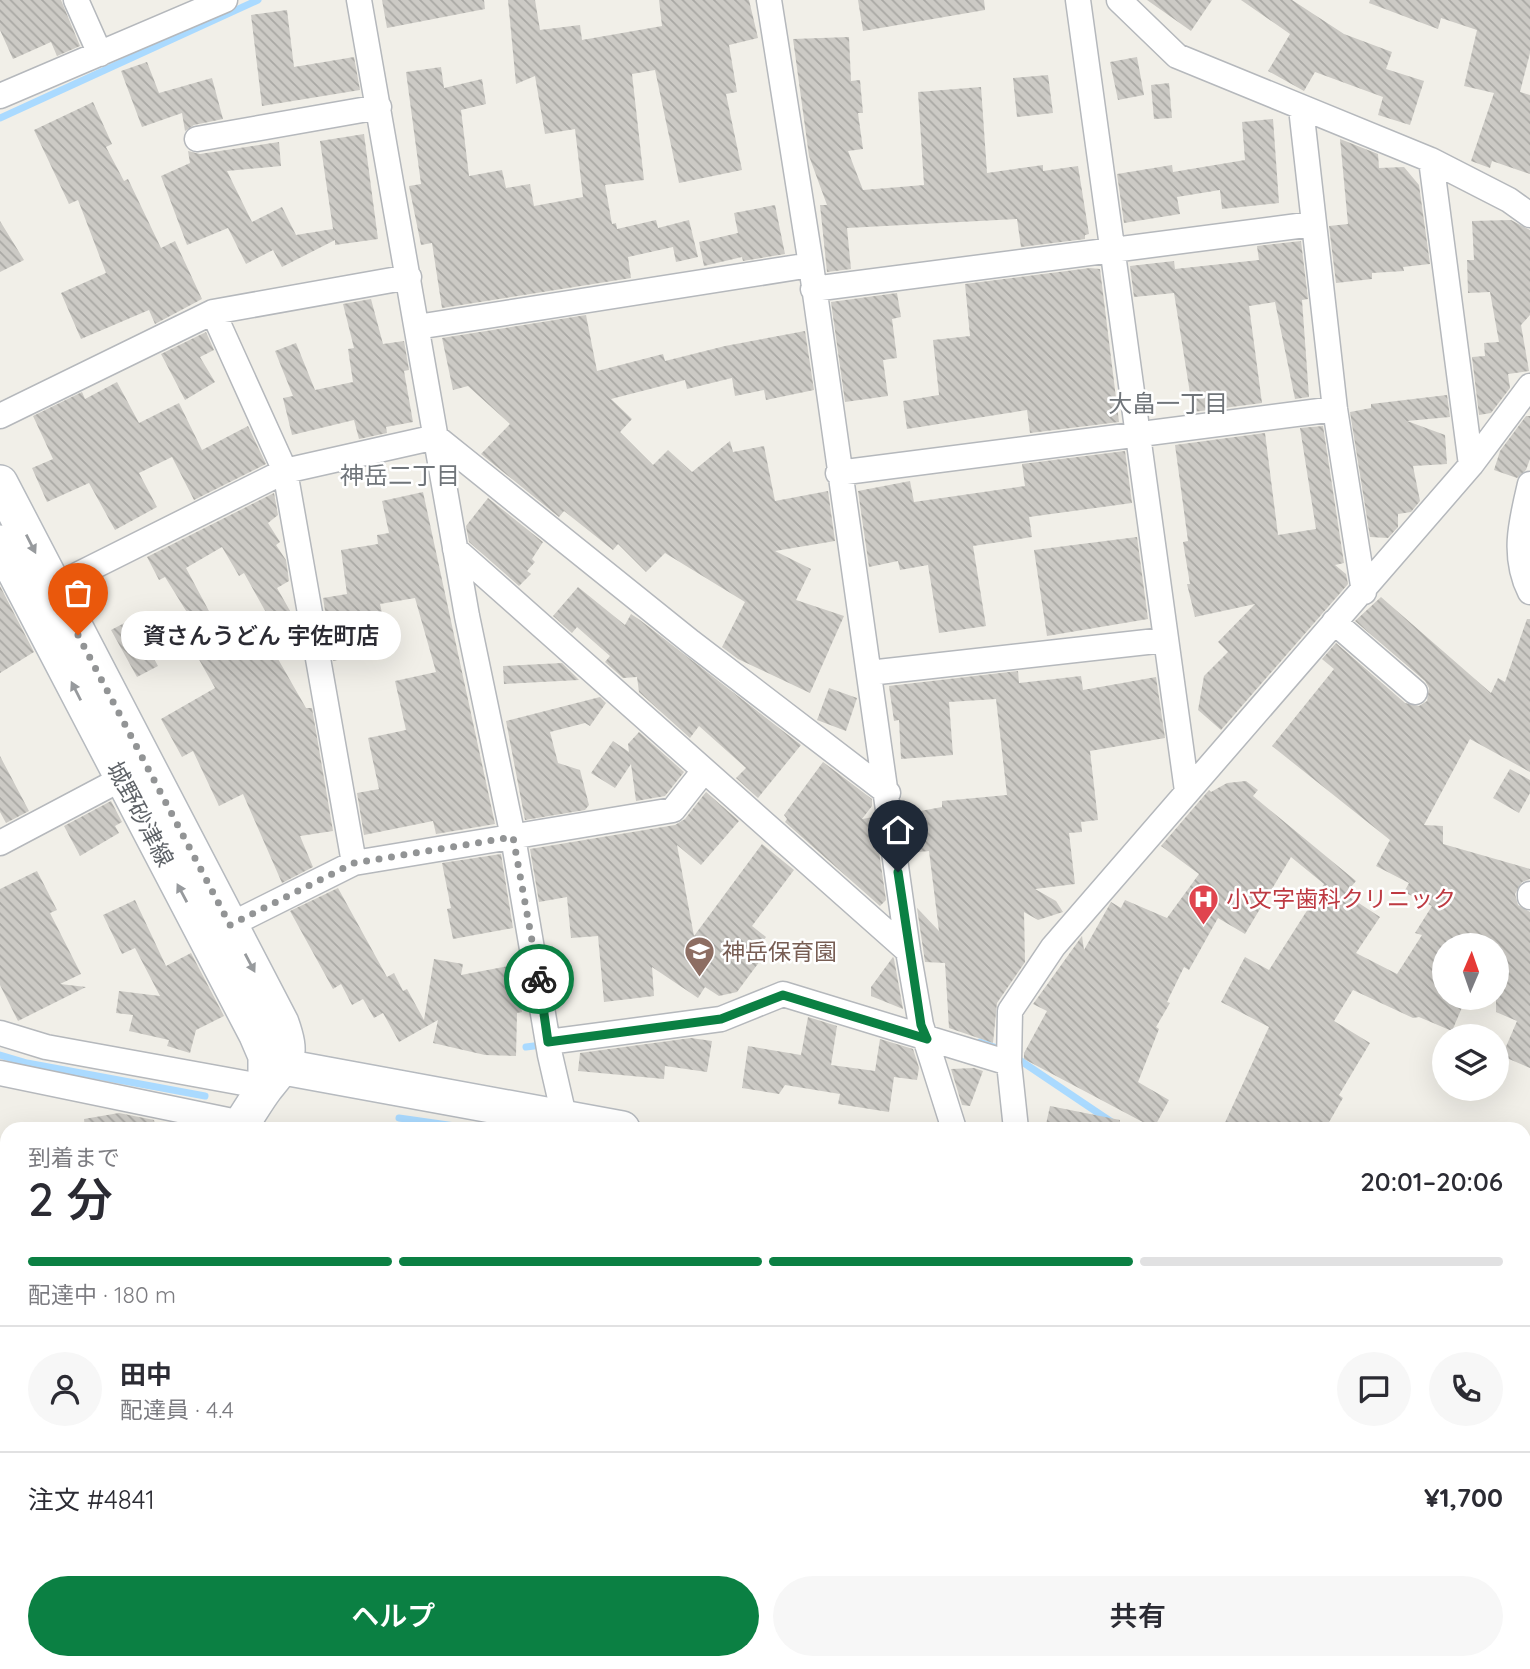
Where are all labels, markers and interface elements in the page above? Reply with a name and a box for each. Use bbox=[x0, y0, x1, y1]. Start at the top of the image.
district label: 大畠一丁目 bbox=[1108, 388, 1228, 418]
district label: 神岳二丁目 bbox=[340, 460, 460, 490]
one-way arrow bbox=[26, 534, 37, 554]
pin bbox=[48, 563, 108, 635]
icon: bag bbox=[59, 574, 97, 612]
callout: 資さんうどん 宇佐町店 bbox=[120, 610, 400, 660]
text: 資さんうどん 宇佐町店 bbox=[143, 621, 379, 650]
one-way arrow bbox=[71, 681, 82, 701]
street label: 城野砂津線 bbox=[101, 756, 180, 871]
pin bbox=[868, 800, 928, 872]
icon: home bbox=[879, 811, 917, 849]
hospital icon: 小文字歯科クリニック bbox=[1186, 882, 1220, 926]
one-way arrow bbox=[176, 883, 188, 903]
place label: 小文字歯科クリニック bbox=[1226, 884, 1456, 913]
north arrow bbox=[1432, 933, 1508, 1010]
map controls bbox=[1432, 933, 1509, 1101]
school or university icon: 神岳保育園 bbox=[682, 935, 716, 979]
place label: 神岳保育園 bbox=[722, 937, 837, 966]
courier bbox=[504, 944, 574, 1014]
one-way arrow bbox=[244, 953, 256, 973]
icon: bike bbox=[520, 960, 558, 998]
button: layers bbox=[1432, 1024, 1509, 1101]
text: 到着まで bbox=[28, 1143, 120, 1172]
text: 20:01–20:06 bbox=[1360, 1165, 1503, 1198]
text: 2 分 bbox=[28, 1170, 113, 1228]
text: 配達中 · 180 m bbox=[28, 1280, 176, 1309]
button: person bbox=[28, 1352, 102, 1426]
button: chat bbox=[1337, 1352, 1411, 1426]
button: phone bbox=[1429, 1352, 1503, 1426]
text: 田中 bbox=[120, 1358, 172, 1391]
text: 配達員 · 4.4 bbox=[120, 1395, 234, 1424]
text: ¥1,700 bbox=[1424, 1481, 1503, 1514]
text: 注文 #4841 bbox=[28, 1483, 155, 1516]
button: ヘルプ bbox=[28, 1576, 759, 1656]
button: 共有 bbox=[773, 1576, 1503, 1656]

